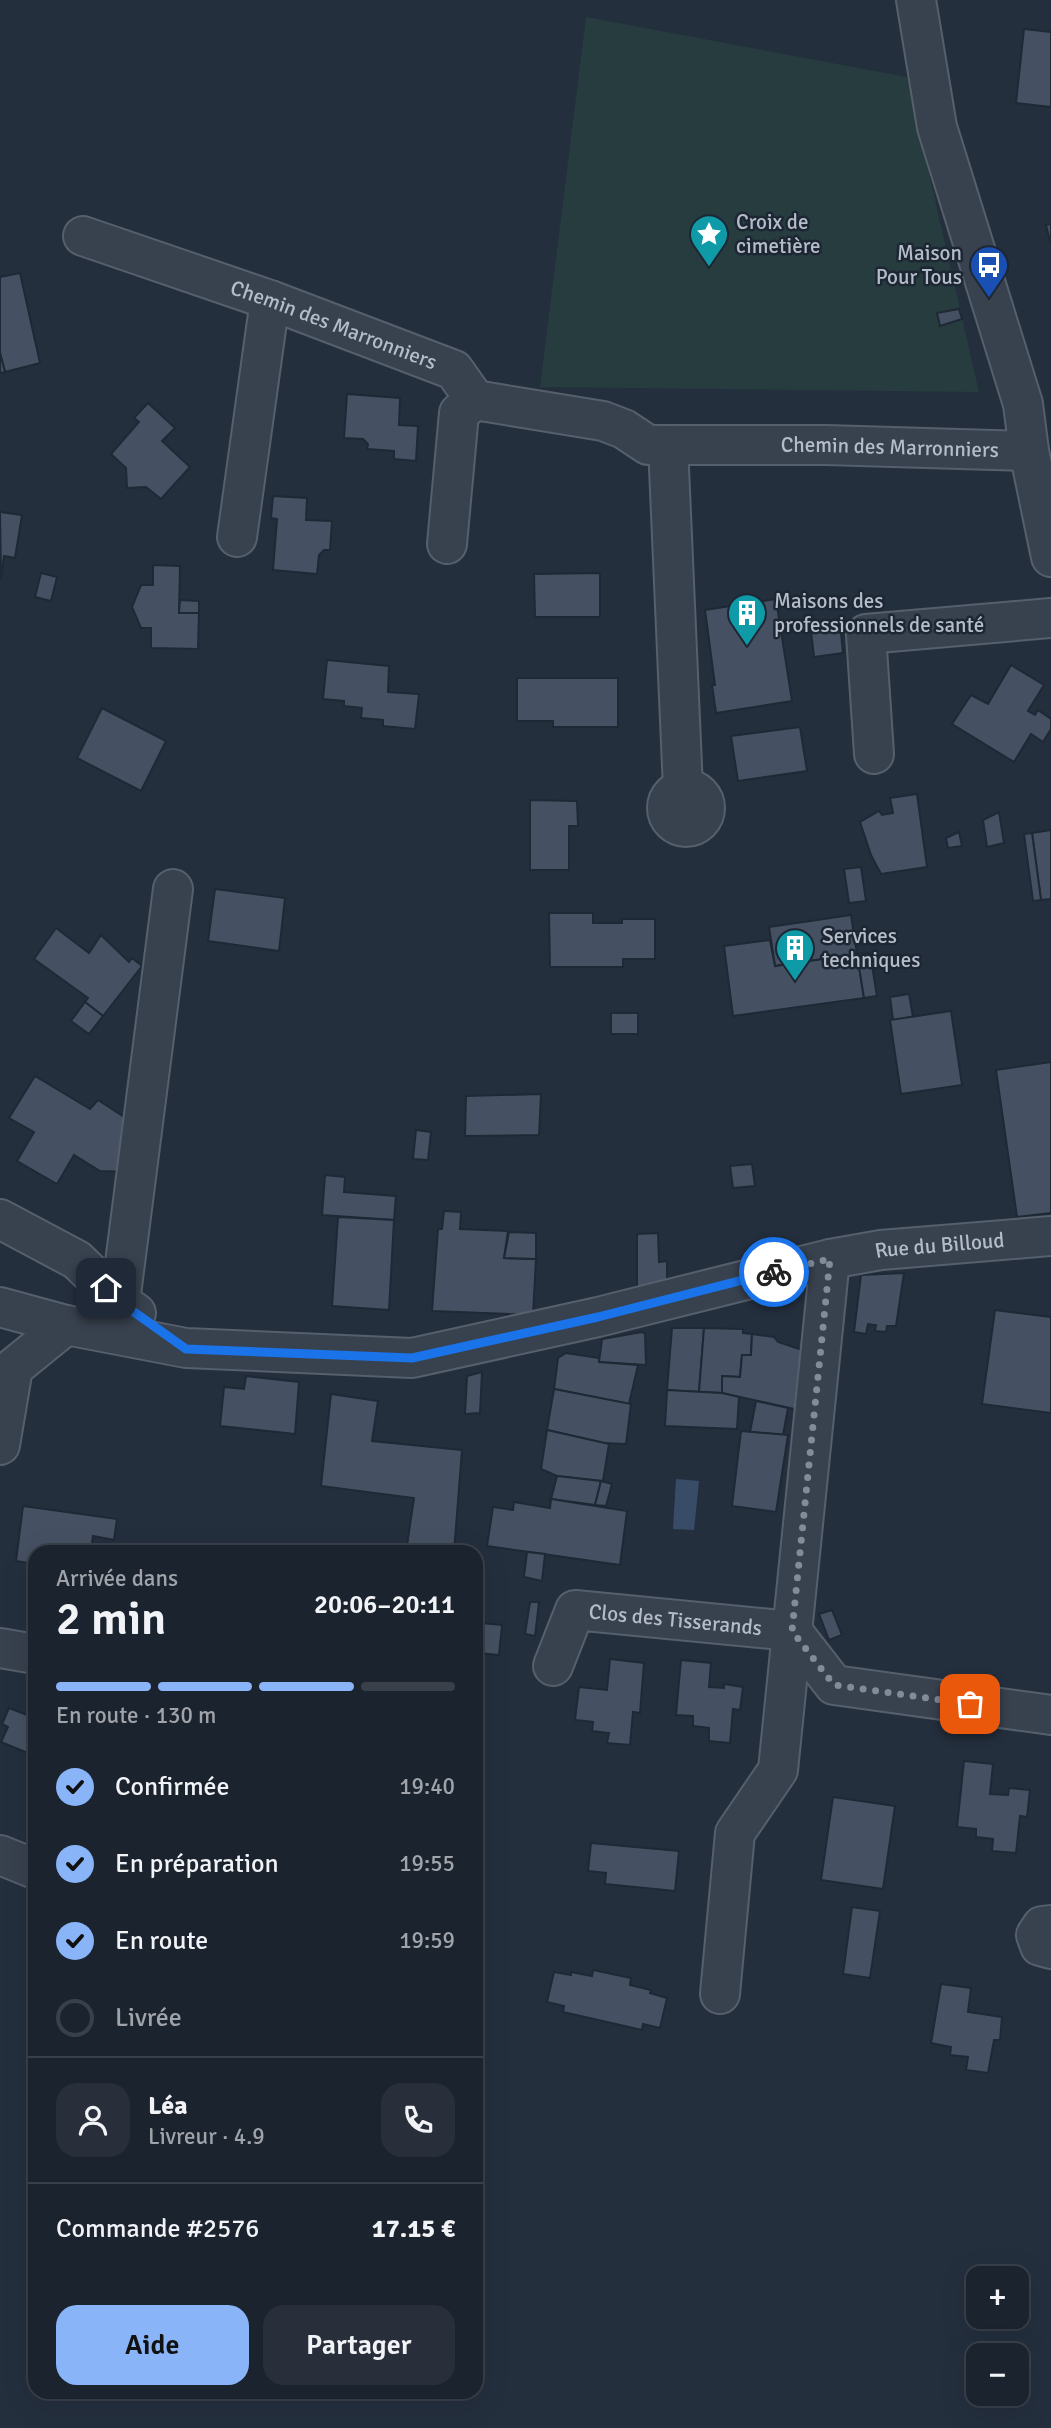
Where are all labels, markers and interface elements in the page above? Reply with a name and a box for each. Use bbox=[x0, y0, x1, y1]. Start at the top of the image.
place label: Croix de cimetière bbox=[736, 209, 821, 259]
place icon: Croix de cimetière bbox=[688, 213, 730, 268]
place label: Maison Pour Tous bbox=[876, 240, 962, 290]
bus stop icon: Maison Pour Tous bbox=[968, 244, 1010, 299]
street label: Chemin des Marronniers bbox=[227, 274, 441, 375]
street label: Chemin des Marronniers bbox=[781, 432, 999, 463]
place label: Maisons des professionnels de santé bbox=[774, 588, 984, 638]
building icon: Maisons des professionnels de santé bbox=[726, 592, 768, 647]
place label: Services techniques bbox=[822, 923, 920, 973]
building icon: Services techniques bbox=[774, 927, 816, 982]
street label: Rue du Billoud bbox=[873, 1227, 1005, 1264]
courier bbox=[739, 1237, 809, 1307]
icon: bike bbox=[755, 1253, 793, 1291]
pin bbox=[76, 1258, 136, 1318]
icon: home bbox=[87, 1269, 125, 1307]
text: Arrivée dans bbox=[56, 1564, 178, 1593]
text: 20:06–20:11 bbox=[314, 1589, 455, 1621]
text: 2 min bbox=[56, 1591, 166, 1647]
street label: Clos des Tisserands bbox=[588, 1598, 763, 1641]
pin bbox=[940, 1674, 1000, 1734]
icon: bag bbox=[951, 1685, 989, 1723]
text: En route · 130 m bbox=[56, 1701, 216, 1730]
icon: check bbox=[56, 1768, 94, 1806]
text: Confirmée bbox=[115, 1771, 230, 1803]
text: 19:40 bbox=[399, 1772, 455, 1801]
icon: check bbox=[56, 1845, 94, 1883]
text: En préparation bbox=[115, 1848, 279, 1880]
text: 19:55 bbox=[399, 1849, 455, 1878]
icon: check bbox=[56, 1922, 94, 1960]
text: En route bbox=[115, 1925, 208, 1957]
text: 19:59 bbox=[399, 1926, 455, 1955]
text: Livrée bbox=[115, 2002, 182, 2034]
button: person bbox=[56, 2083, 130, 2157]
button: phone bbox=[381, 2083, 455, 2157]
text: Léa bbox=[148, 2090, 188, 2122]
text: Livreur · 4.9 bbox=[148, 2122, 265, 2151]
text: Commande #2576 bbox=[56, 2213, 259, 2245]
text: 17.15 € bbox=[372, 2213, 455, 2245]
map controls bbox=[966, 2266, 1029, 2406]
button: + bbox=[966, 2266, 1029, 2329]
button: Aide bbox=[56, 2305, 249, 2385]
button: Partager bbox=[263, 2305, 455, 2385]
button: − bbox=[966, 2343, 1029, 2406]

